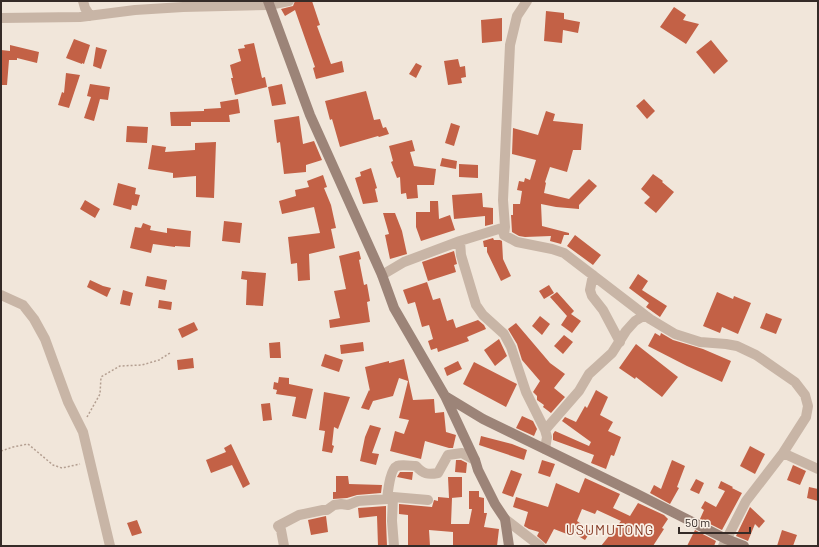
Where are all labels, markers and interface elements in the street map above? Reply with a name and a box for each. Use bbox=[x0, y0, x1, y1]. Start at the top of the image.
scale bar bbox=[679, 509, 750, 535]
text: 50 m bbox=[685, 515, 710, 529]
district label: USUMUTONG bbox=[566, 521, 654, 538]

